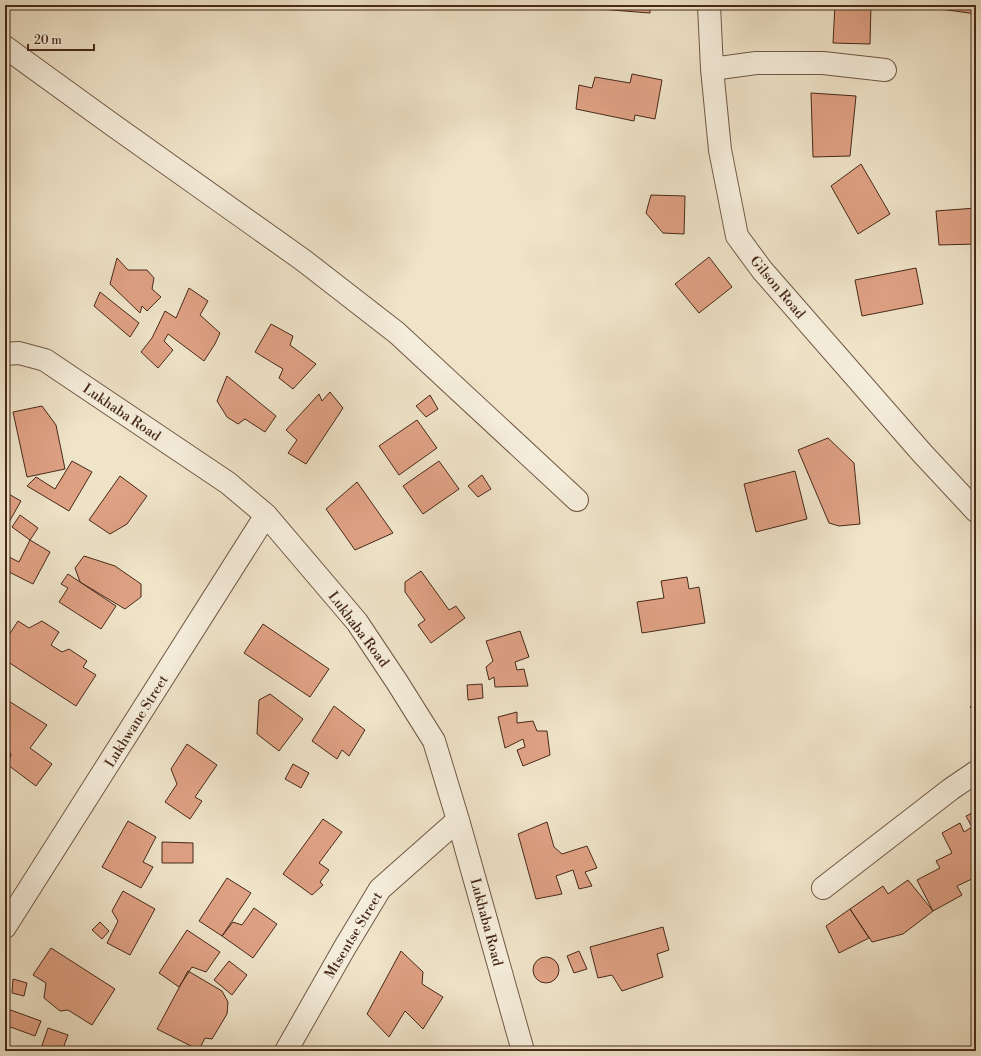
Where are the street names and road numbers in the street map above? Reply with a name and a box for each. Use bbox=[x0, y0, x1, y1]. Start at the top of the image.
street label: Gilson Road bbox=[746, 252, 809, 323]
street label: Lukhaba Road bbox=[79, 380, 164, 446]
street label: Lukhaba Road bbox=[324, 588, 393, 671]
street label: Lukhwane Street bbox=[101, 672, 173, 771]
street label: Lukhaba Road bbox=[466, 876, 506, 968]
street label: Mtsentse Street bbox=[321, 889, 387, 982]

